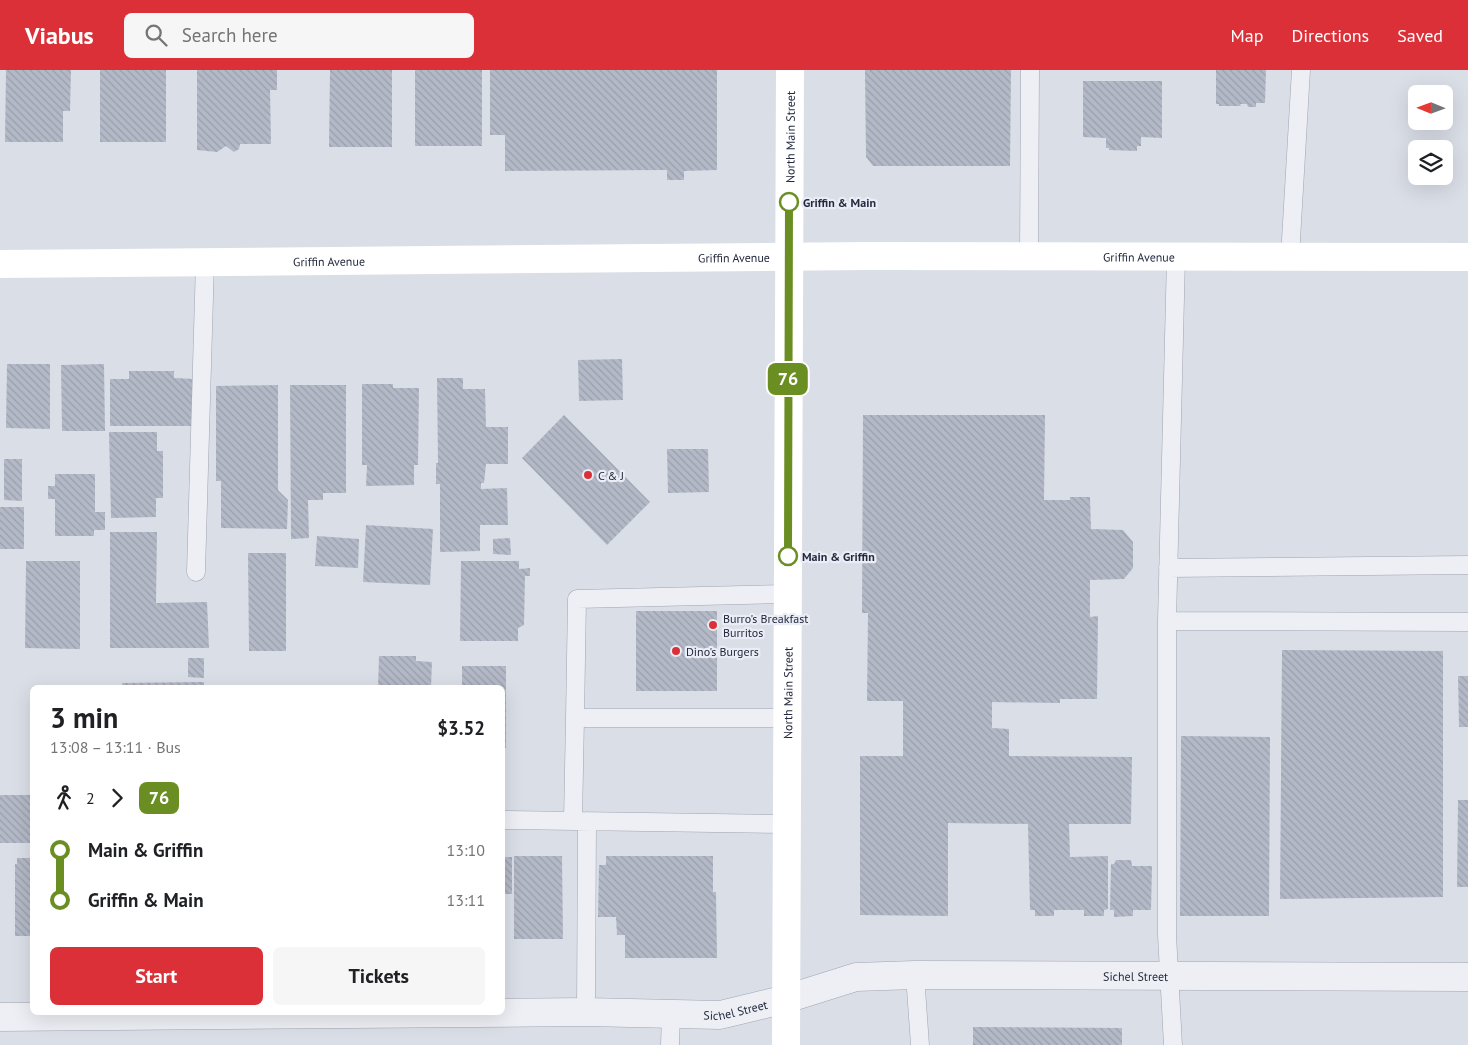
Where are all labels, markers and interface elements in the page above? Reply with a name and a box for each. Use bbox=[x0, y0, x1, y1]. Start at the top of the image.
search box bbox=[124, 13, 474, 58]
text: Viabus bbox=[25, 20, 94, 51]
icon: search bbox=[142, 21, 170, 49]
text: Search here bbox=[182, 23, 278, 47]
text: Map bbox=[1231, 24, 1263, 47]
text: Directions bbox=[1291, 24, 1369, 47]
text: Saved bbox=[1397, 24, 1443, 47]
north arrow bbox=[1408, 85, 1452, 130]
map controls bbox=[1408, 85, 1453, 185]
street label: North Main Street bbox=[782, 91, 797, 183]
button: layers bbox=[1408, 140, 1453, 185]
marker: Griffin & Main bbox=[779, 192, 799, 212]
place label: Griffin & Main bbox=[803, 195, 876, 210]
street label: Griffin Avenue bbox=[698, 249, 770, 265]
street label: Griffin Avenue bbox=[1103, 249, 1175, 264]
street label: Griffin Avenue bbox=[293, 253, 365, 269]
line badge: 76 bbox=[766, 363, 810, 395]
text: 76 bbox=[778, 367, 798, 390]
place label: C & J bbox=[598, 468, 624, 483]
marker: C & J bbox=[582, 469, 594, 481]
marker: Main & Griffin bbox=[778, 546, 798, 566]
place label: Main & Griffin bbox=[802, 549, 875, 564]
place label: Burro's Breakfast Burritos bbox=[723, 611, 808, 640]
marker: Burro's Breakfast Burritos bbox=[707, 619, 719, 631]
place label: Dino's Burgers bbox=[686, 644, 759, 659]
marker: Dino's Burgers bbox=[670, 645, 682, 657]
street label: North Main Street bbox=[780, 647, 795, 739]
text: 3 min bbox=[50, 699, 118, 736]
text: $3.52 bbox=[437, 716, 485, 740]
text: 13:08 – 13:11 · Bus bbox=[50, 737, 181, 757]
icon: walk bbox=[50, 784, 78, 812]
icon: forward bbox=[103, 784, 131, 812]
text: 76 bbox=[149, 786, 169, 809]
text: 2 bbox=[86, 788, 95, 808]
text: Main & Griffin bbox=[88, 838, 203, 862]
text: 13:10 bbox=[447, 840, 485, 860]
text: Griffin & Main bbox=[88, 888, 203, 912]
text: 13:11 bbox=[447, 890, 485, 910]
button: Start bbox=[50, 947, 263, 1005]
button: Tickets bbox=[273, 947, 485, 1005]
street label: Sichel Street bbox=[1103, 968, 1168, 983]
street label: Sichel Street bbox=[703, 996, 769, 1023]

